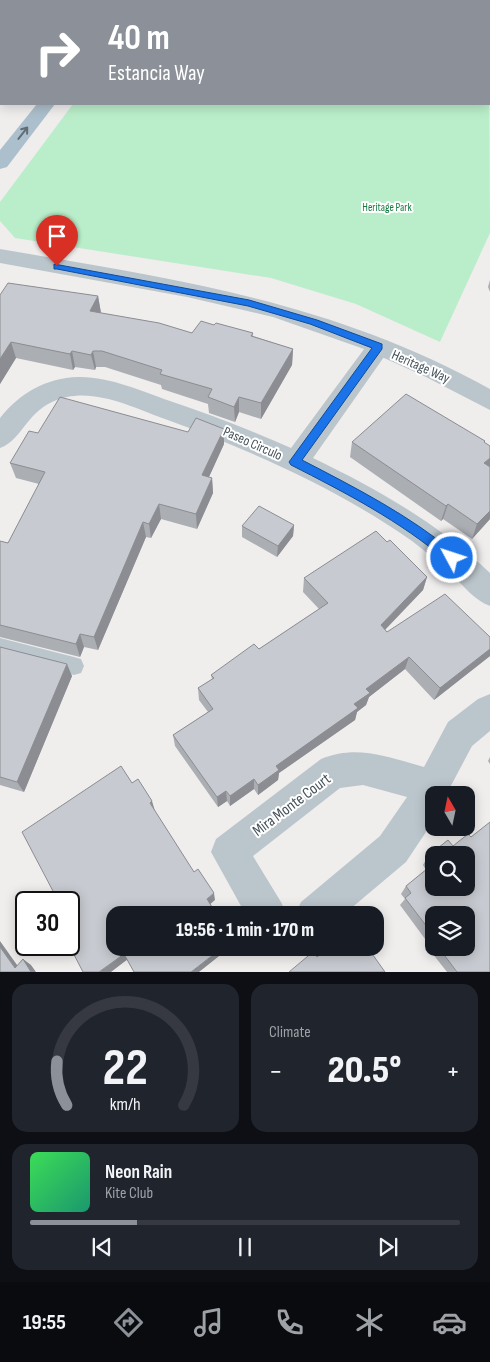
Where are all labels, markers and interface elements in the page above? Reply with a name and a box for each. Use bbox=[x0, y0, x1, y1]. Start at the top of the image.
text: 40 m bbox=[108, 17, 170, 60]
icon: right bbox=[25, 20, 90, 85]
text: Estancia Way bbox=[108, 60, 205, 87]
one-way arrow bbox=[17, 127, 28, 140]
park label: Heritage Park bbox=[362, 201, 412, 214]
pin bbox=[36, 215, 78, 266]
icon: arrive bbox=[43, 222, 71, 250]
street label: Heritage Way bbox=[389, 346, 453, 387]
street label: Paseo Circulo bbox=[221, 423, 285, 464]
position arrow bbox=[425, 531, 477, 583]
street label: Mira Monte Court bbox=[249, 770, 335, 841]
north arrow bbox=[425, 786, 475, 836]
map controls bbox=[425, 786, 475, 956]
button: search bbox=[425, 846, 475, 896]
speed limit sign: 30 bbox=[15, 891, 80, 956]
button: layers bbox=[425, 906, 475, 956]
text: 19:56 · 1 min · 170 m bbox=[176, 919, 314, 942]
text: Climate bbox=[269, 1023, 311, 1042]
text: 22 bbox=[103, 1037, 148, 1100]
text: 20.5° bbox=[328, 1048, 401, 1093]
text: − bbox=[269, 1055, 283, 1088]
text: + bbox=[446, 1055, 460, 1088]
text: km/h bbox=[110, 1094, 141, 1115]
text: Neon Rain bbox=[105, 1161, 172, 1184]
text: Kite Club bbox=[105, 1184, 153, 1203]
icon: previous bbox=[88, 1233, 116, 1261]
icon: pause bbox=[231, 1233, 259, 1261]
icon: next bbox=[374, 1233, 402, 1261]
icon: directions bbox=[111, 1305, 146, 1340]
icon: music bbox=[191, 1305, 226, 1340]
icon: phone bbox=[272, 1305, 307, 1340]
icon: climate bbox=[352, 1305, 387, 1340]
icon: car bbox=[432, 1305, 467, 1340]
text: 19:55 bbox=[23, 1309, 66, 1336]

